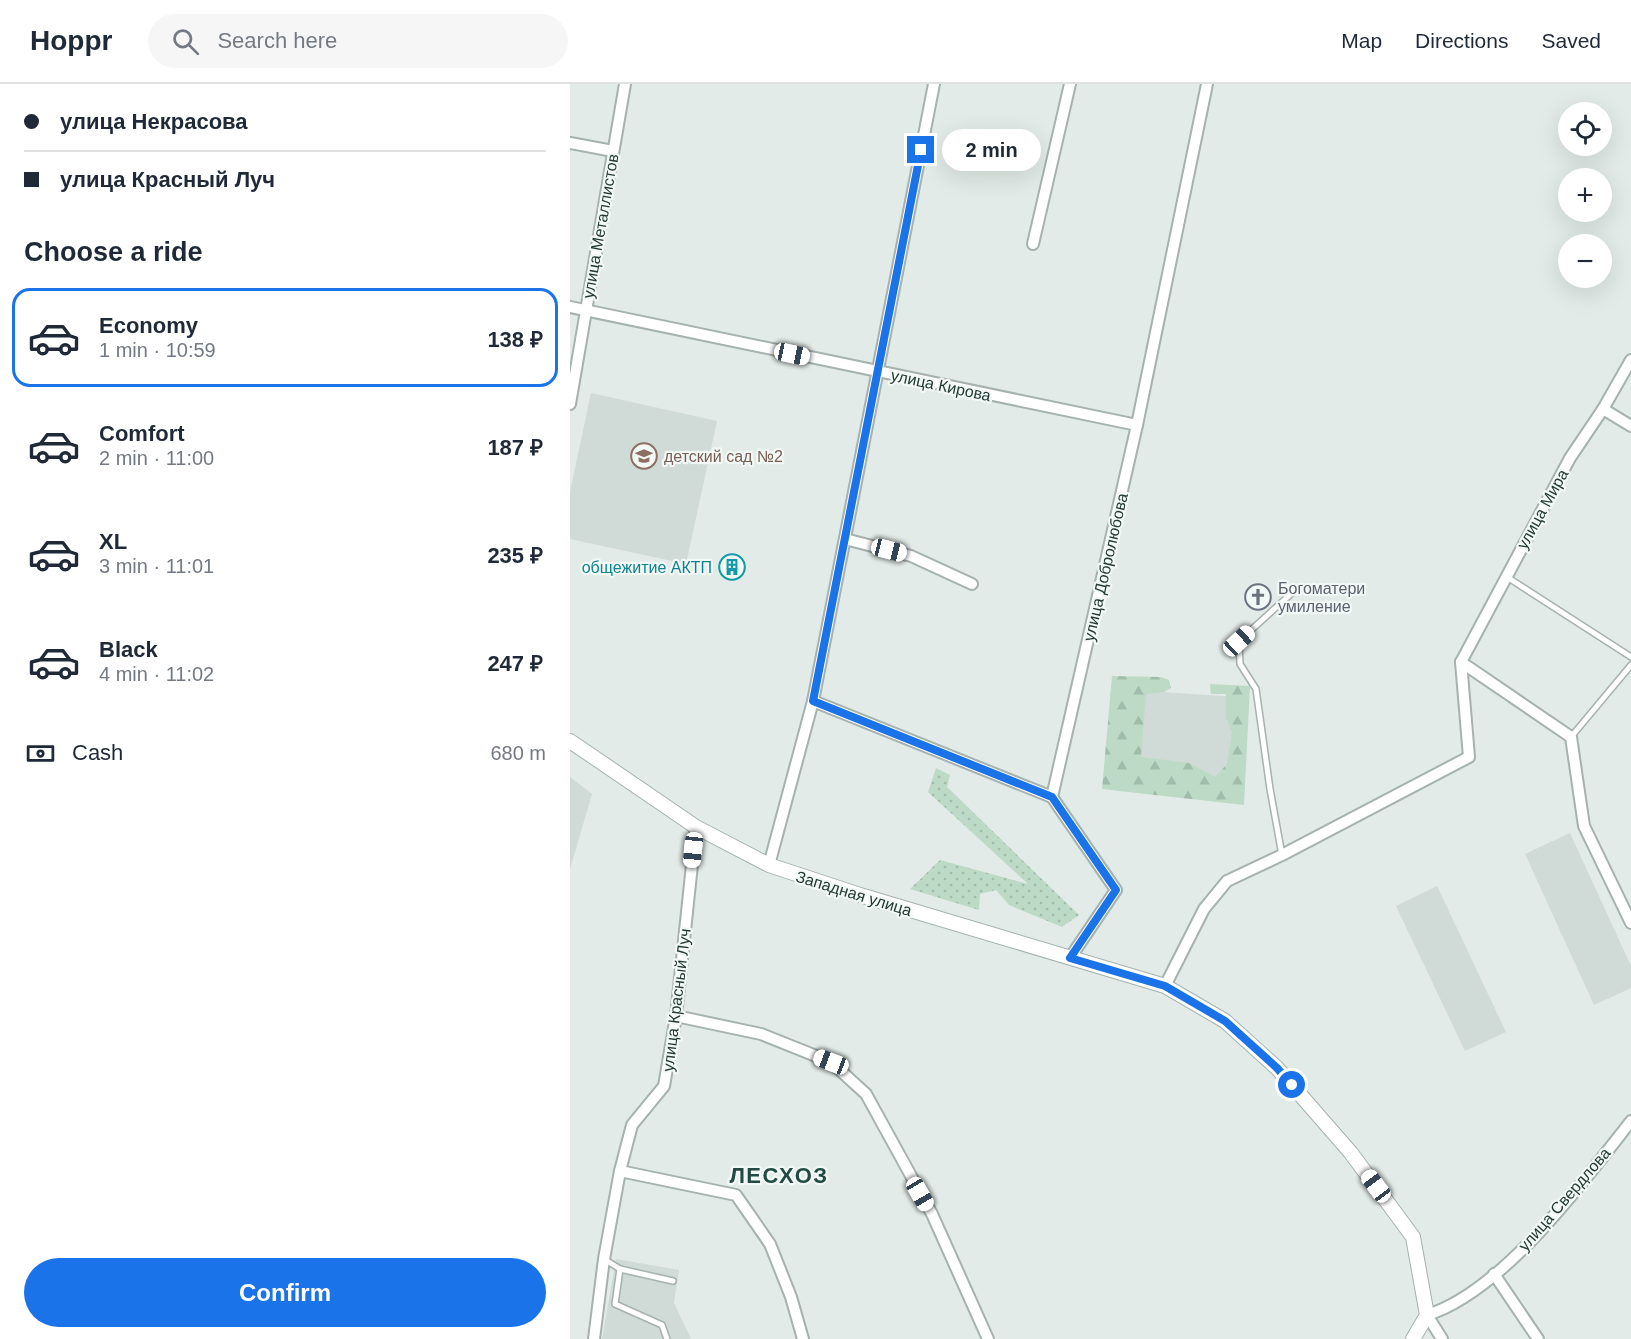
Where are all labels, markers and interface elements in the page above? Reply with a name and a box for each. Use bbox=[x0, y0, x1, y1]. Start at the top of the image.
search box bbox=[148, 14, 568, 68]
text: Hoppr bbox=[30, 25, 112, 56]
icon: search bbox=[169, 25, 202, 58]
text: Search here bbox=[217, 28, 337, 53]
text: Map bbox=[1341, 29, 1382, 52]
text: Directions bbox=[1415, 29, 1508, 52]
text: Saved bbox=[1541, 29, 1601, 52]
map controls bbox=[1558, 102, 1612, 288]
button: locate bbox=[1558, 102, 1612, 156]
text: улица Некрасова bbox=[60, 109, 248, 134]
callout: 2 min bbox=[942, 129, 1041, 171]
route end bbox=[907, 136, 934, 163]
text: 2 min bbox=[965, 139, 1018, 161]
street label: улица Металлистов bbox=[579, 152, 622, 300]
text: улица Красный Луч bbox=[60, 167, 275, 192]
button: + bbox=[1558, 168, 1612, 222]
button: − bbox=[1558, 234, 1612, 288]
text: Choose a ride bbox=[24, 237, 203, 267]
icon: car bbox=[27, 311, 81, 365]
text: Economy bbox=[99, 313, 198, 338]
text: 138 ₽ bbox=[487, 327, 543, 352]
text: 1 min · 10:59 bbox=[99, 339, 216, 361]
car bbox=[773, 341, 811, 367]
street label: улица Кирова bbox=[889, 367, 993, 404]
icon: car bbox=[27, 419, 81, 473]
text: Comfort bbox=[99, 421, 185, 446]
text: 187 ₽ bbox=[487, 435, 543, 460]
school or university icon: детский сад №2 bbox=[629, 441, 659, 471]
text: 2 min · 11:00 bbox=[99, 447, 214, 469]
place label: детский сад №2 bbox=[664, 448, 783, 465]
street label: улица Мира bbox=[1514, 466, 1571, 552]
street label: улица Добролюбова bbox=[1080, 491, 1131, 643]
icon: car bbox=[27, 527, 81, 581]
text: XL bbox=[99, 529, 127, 554]
car bbox=[869, 537, 909, 563]
text: 235 ₽ bbox=[487, 543, 543, 568]
building icon: общежитие АКТП bbox=[717, 552, 747, 582]
text: 3 min · 11:01 bbox=[99, 555, 214, 577]
place label: общежитие АКТП bbox=[582, 559, 712, 576]
place label: Богоматери умиление bbox=[1278, 580, 1365, 615]
church icon: Богоматери умиление bbox=[1243, 582, 1273, 612]
car bbox=[1220, 622, 1258, 660]
icon: car bbox=[27, 635, 81, 689]
text: Black bbox=[99, 637, 158, 662]
text: 247 ₽ bbox=[487, 651, 543, 676]
text: 4 min · 11:02 bbox=[99, 663, 214, 685]
icon: cash bbox=[24, 737, 57, 770]
text: Cash bbox=[72, 740, 123, 765]
text: 680 m bbox=[490, 742, 546, 764]
car bbox=[682, 831, 704, 869]
street label: Западная улица bbox=[794, 868, 914, 919]
street label: улица Красный Луч bbox=[659, 927, 694, 1073]
car bbox=[811, 1047, 851, 1077]
route start bbox=[1278, 1071, 1305, 1098]
street label: улица Свердлова bbox=[1515, 1144, 1614, 1254]
district label: ЛЕСХОЗ bbox=[729, 1163, 829, 1188]
car bbox=[1358, 1166, 1394, 1206]
car bbox=[903, 1174, 937, 1214]
button: Confirm bbox=[24, 1258, 546, 1327]

